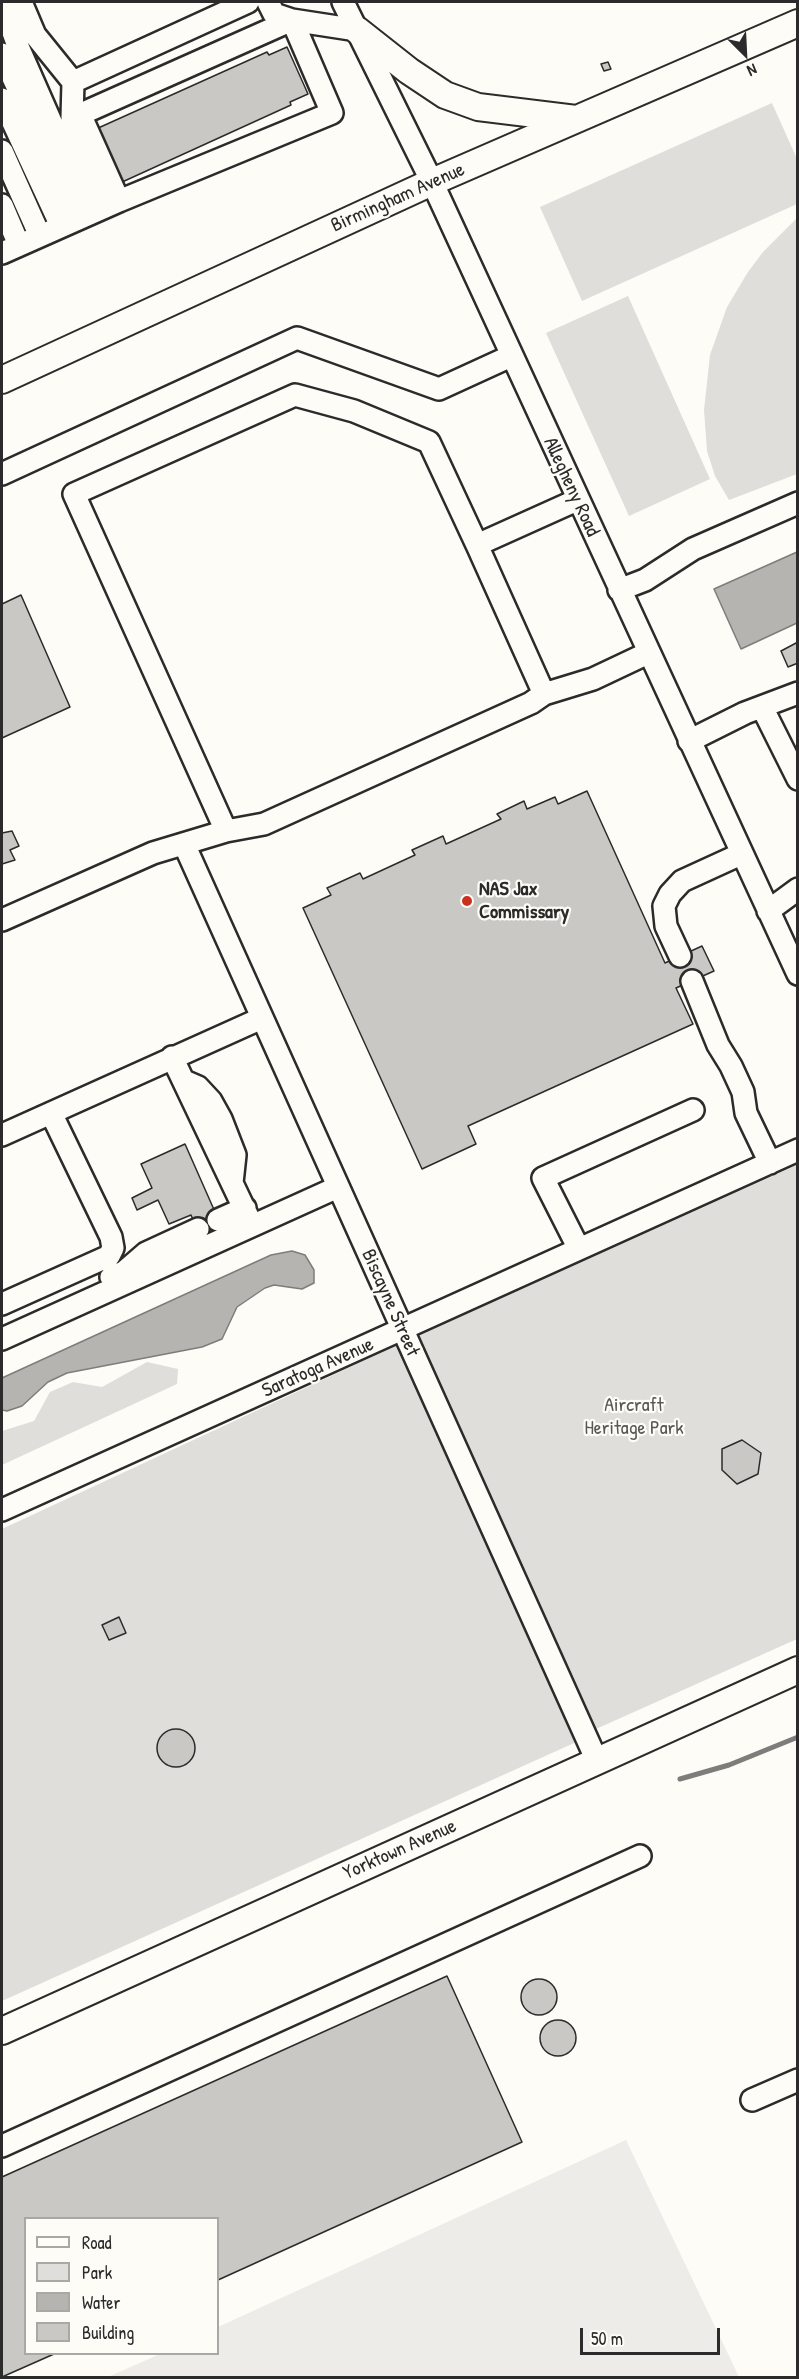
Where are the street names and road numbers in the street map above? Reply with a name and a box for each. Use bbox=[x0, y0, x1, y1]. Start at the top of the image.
street label: Birmingham Avenue bbox=[328, 158, 468, 238]
street label: Allegheny Road bbox=[538, 434, 604, 540]
street label: Biscayne Street bbox=[356, 1246, 424, 1360]
street label: Saratoga Avenue bbox=[259, 1333, 377, 1403]
street label: Yorktown Avenue bbox=[340, 1814, 460, 1886]

